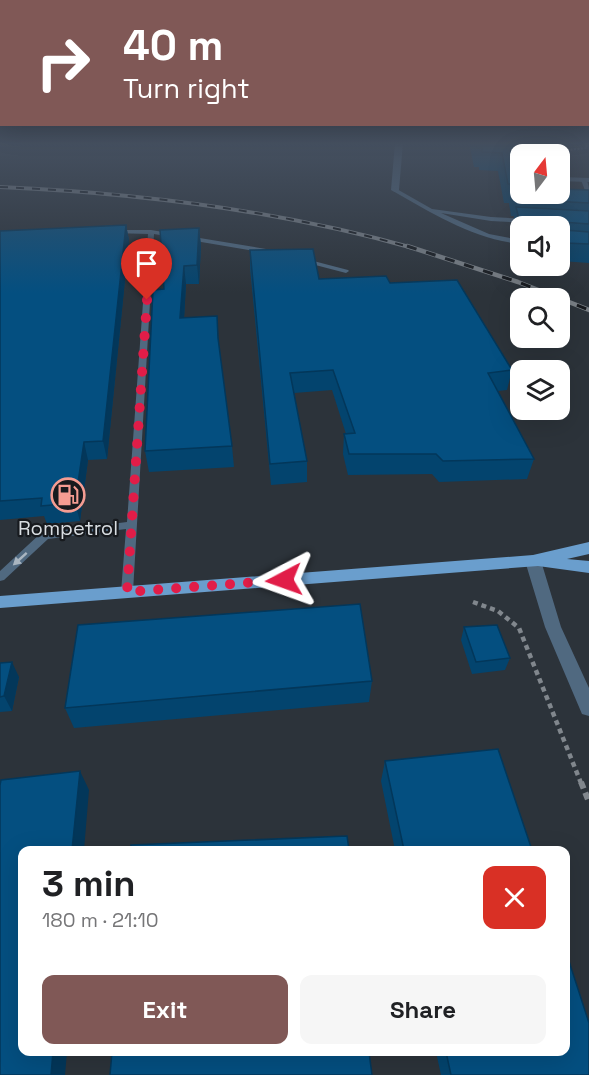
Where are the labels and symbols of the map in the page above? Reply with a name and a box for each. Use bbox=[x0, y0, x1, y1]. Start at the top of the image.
north arrow bbox=[510, 144, 570, 204]
pin bbox=[121, 238, 172, 300]
fuel station icon: Rompetrol bbox=[50, 477, 86, 513]
place label: Rompetrol bbox=[18, 515, 118, 541]
position arrow bbox=[252, 548, 316, 612]
one-way arrow bbox=[13, 552, 28, 565]

